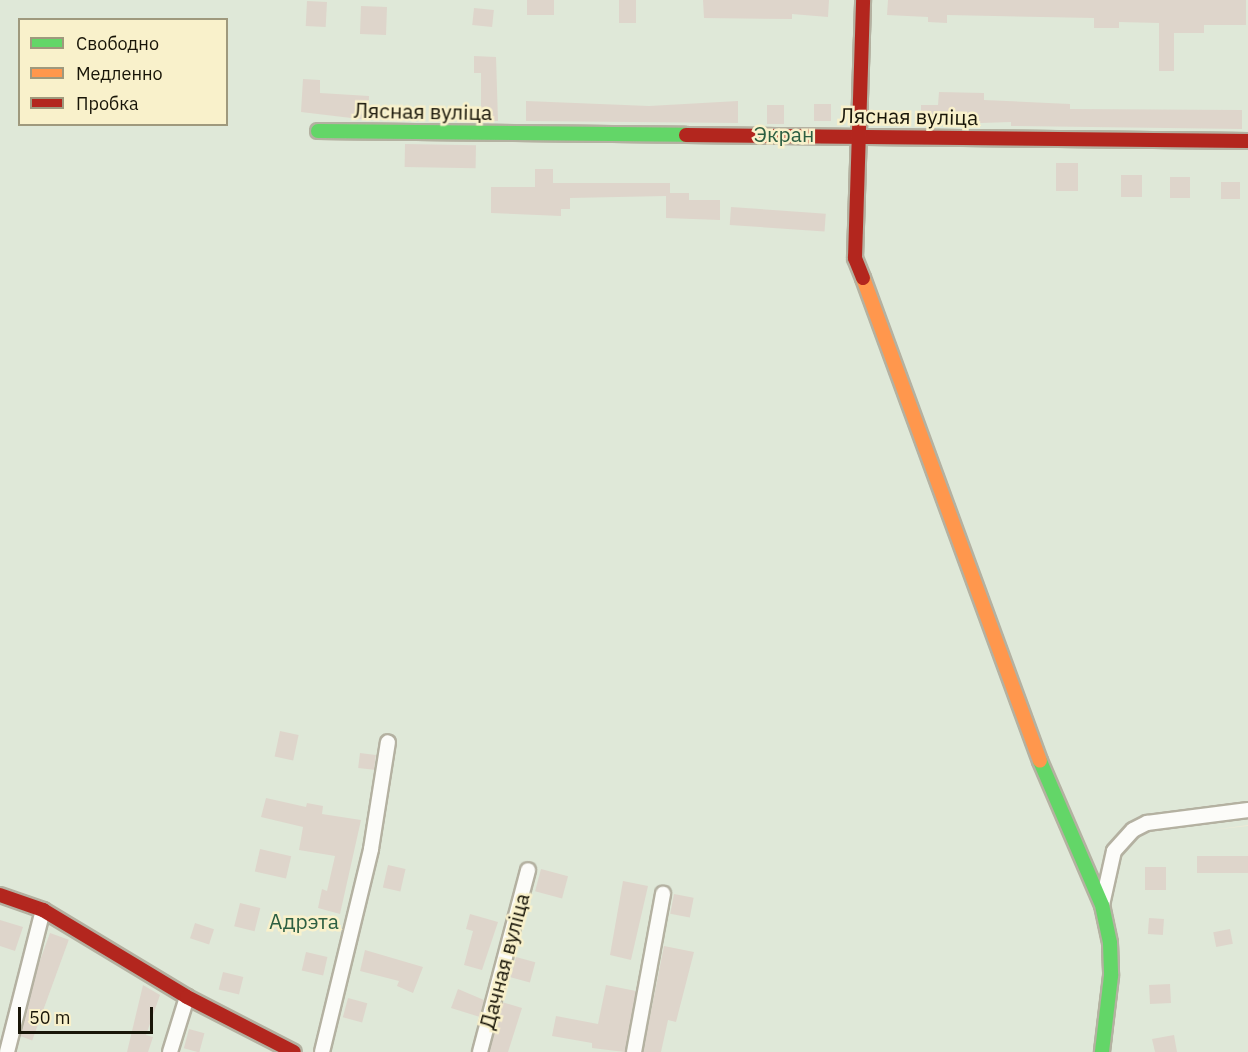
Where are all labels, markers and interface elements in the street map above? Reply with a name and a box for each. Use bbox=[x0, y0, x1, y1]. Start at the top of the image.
legend bbox=[18, 18, 228, 126]
text: Свободно bbox=[76, 32, 159, 55]
text: Медленно bbox=[76, 62, 163, 85]
text: Пробка bbox=[76, 92, 139, 115]
street label: Лясная вуліца bbox=[354, 97, 492, 125]
street label: Лясная вуліца bbox=[840, 102, 978, 130]
park label: Экран bbox=[754, 121, 814, 147]
street label: Дачная вуліца bbox=[474, 890, 534, 1032]
park label: Адрэта bbox=[269, 908, 339, 934]
scale bar bbox=[21, 995, 156, 1033]
text: 50 m bbox=[29, 1006, 71, 1029]

